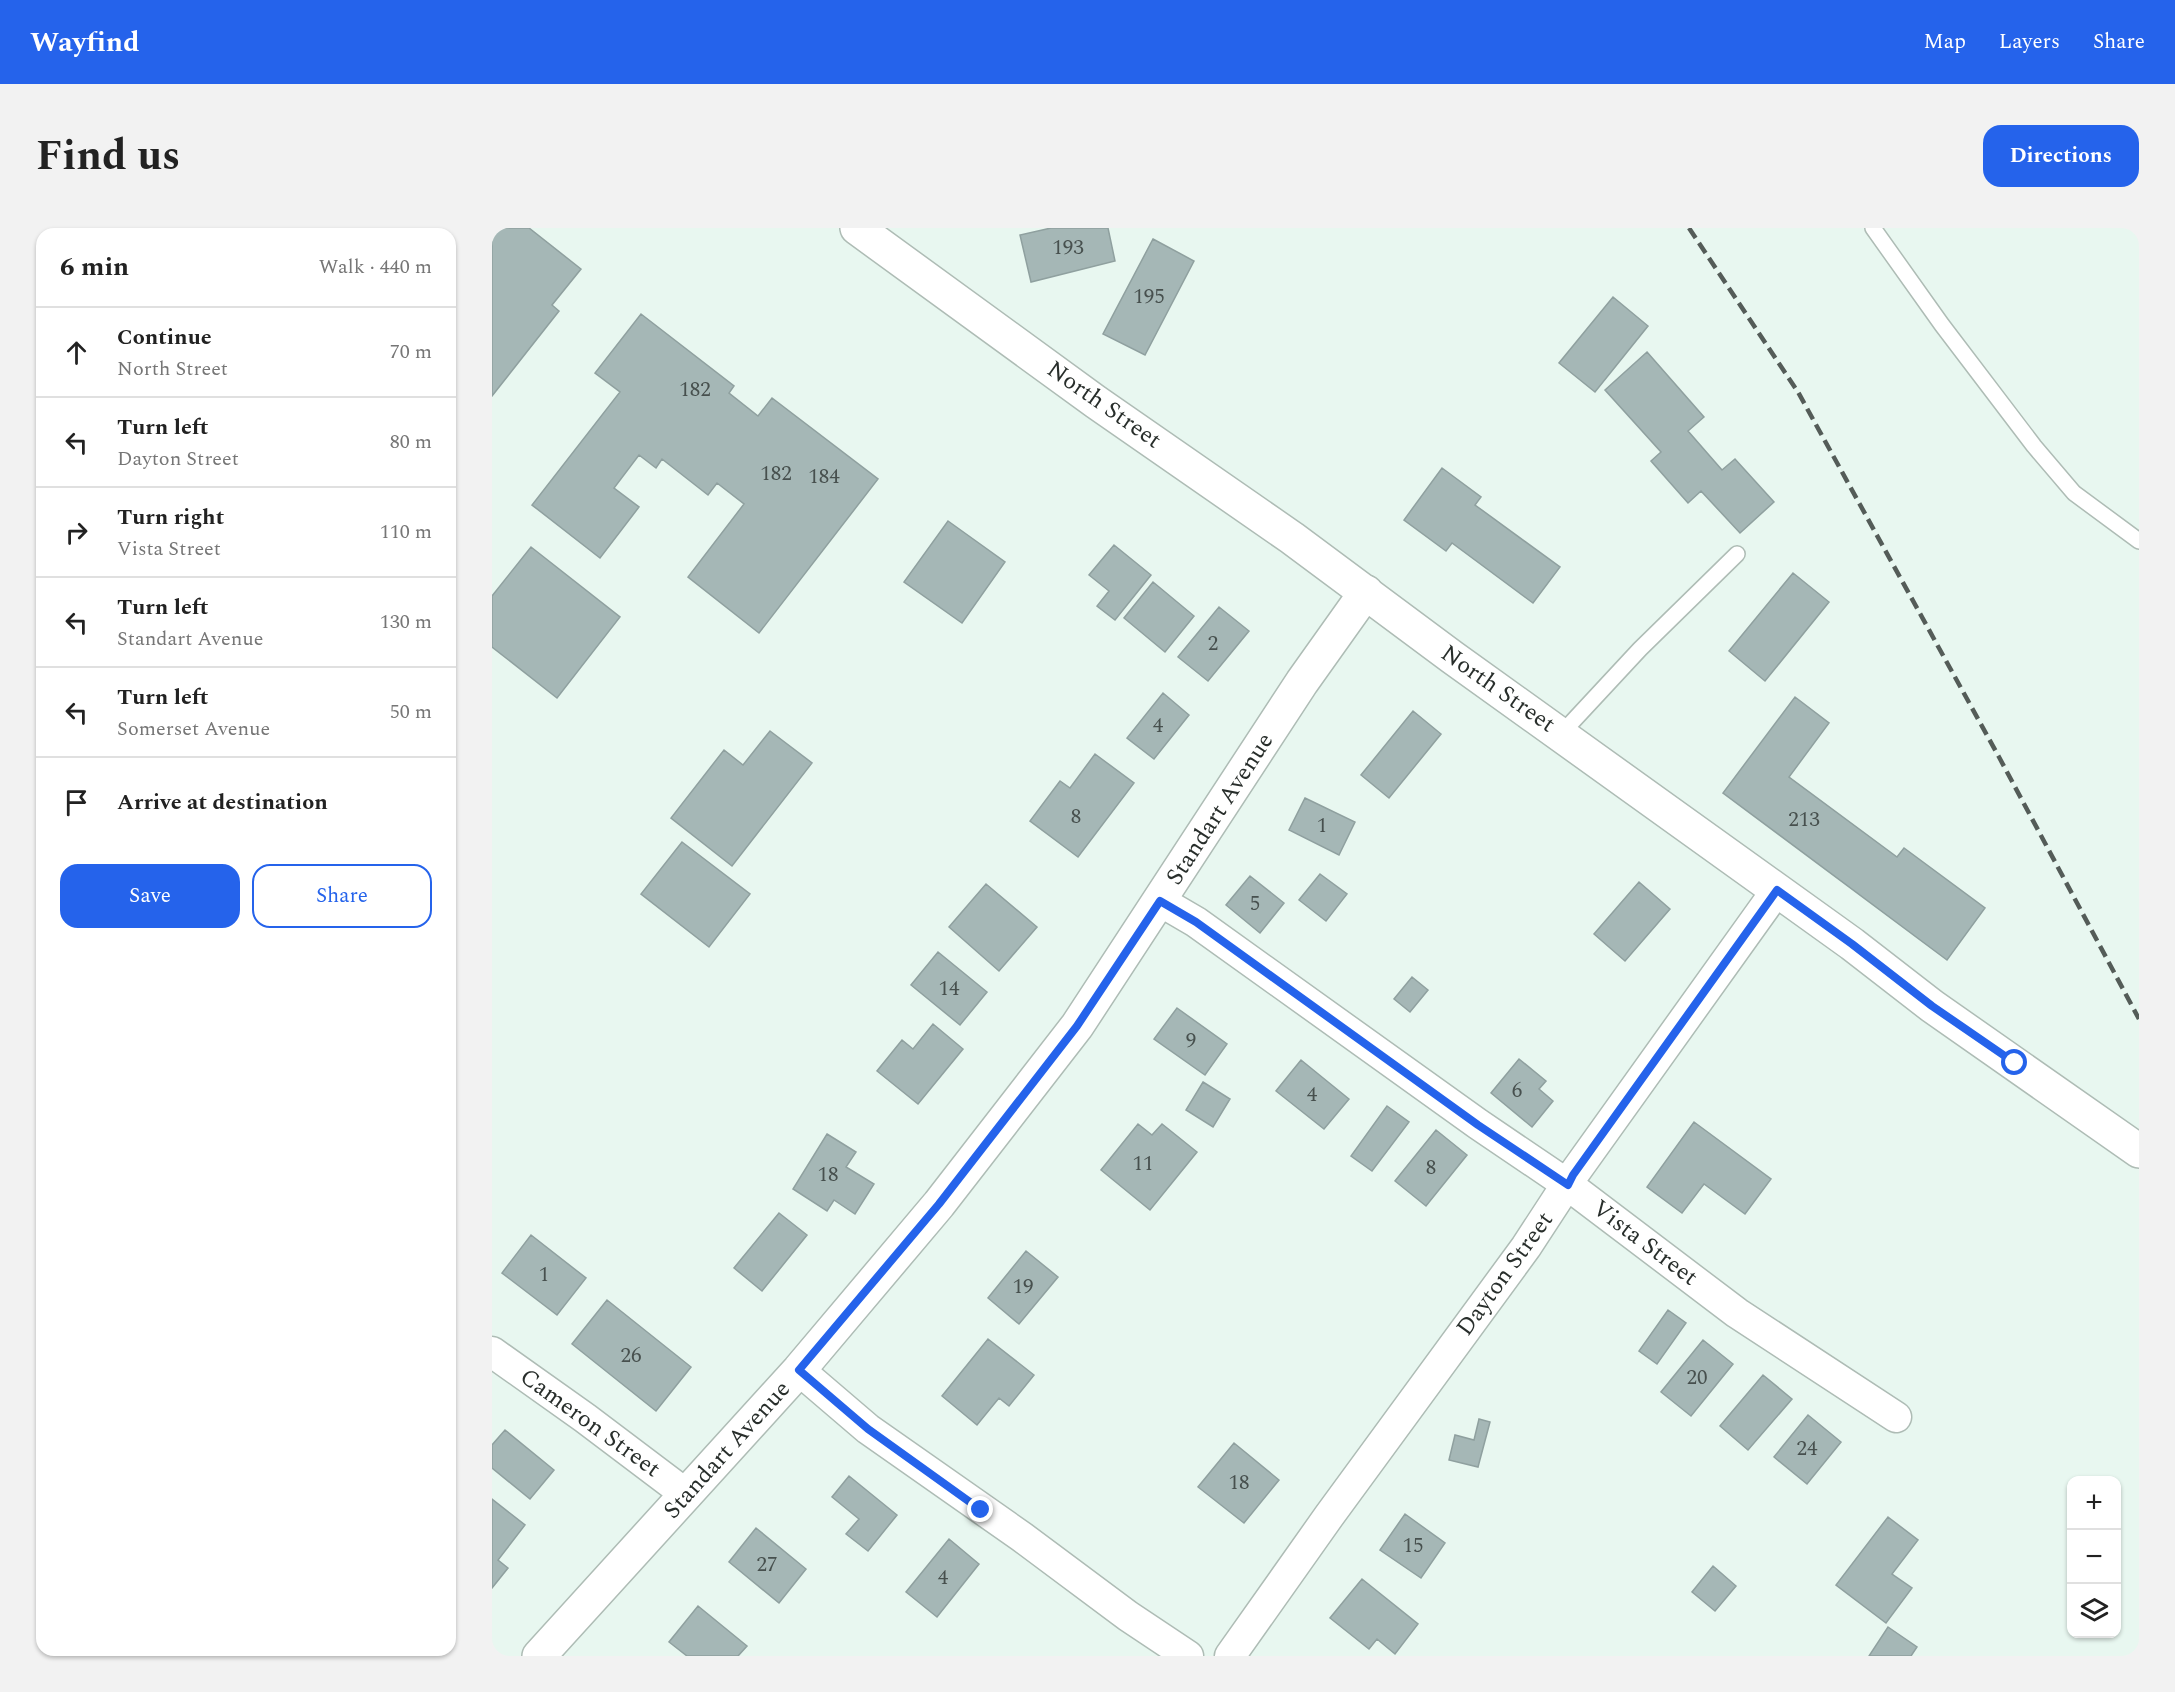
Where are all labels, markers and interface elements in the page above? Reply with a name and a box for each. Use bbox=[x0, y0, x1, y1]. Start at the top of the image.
text: Wayfind bbox=[30, 21, 139, 64]
text: Map bbox=[1924, 26, 1966, 58]
text: Layers bbox=[1999, 26, 2060, 58]
text: Share bbox=[2093, 26, 2145, 58]
text: Find us bbox=[36, 125, 180, 188]
button: Directions bbox=[1983, 125, 2139, 187]
house number: 193 bbox=[1052, 232, 1084, 264]
text: 6 min bbox=[60, 247, 129, 287]
text: Walk · 440 m bbox=[319, 252, 432, 282]
house number: 195 bbox=[1133, 281, 1165, 313]
text: Continue bbox=[117, 321, 212, 354]
icon: ahead bbox=[60, 336, 93, 369]
text: 70 m bbox=[390, 337, 432, 367]
street label: North Street bbox=[1039, 352, 1169, 458]
text: North Street bbox=[117, 354, 228, 384]
house number: 182 bbox=[679, 374, 711, 406]
text: Turn left bbox=[117, 411, 209, 444]
icon: left bbox=[60, 426, 93, 459]
text: 80 m bbox=[390, 427, 432, 457]
text: Dayton Street bbox=[117, 444, 239, 474]
house number: 182 bbox=[760, 458, 792, 490]
house number: 184 bbox=[808, 461, 840, 493]
text: Turn right bbox=[117, 501, 224, 534]
icon: right bbox=[60, 516, 93, 549]
text: 110 m bbox=[380, 517, 432, 547]
text: Vista Street bbox=[117, 534, 221, 564]
text: Turn left bbox=[117, 591, 209, 624]
icon: left bbox=[60, 606, 93, 639]
text: 130 m bbox=[380, 607, 432, 637]
text: Standart Avenue bbox=[117, 624, 263, 654]
house number: 2 bbox=[1208, 628, 1218, 660]
street label: North Street bbox=[1433, 636, 1563, 742]
text: Turn left bbox=[117, 681, 209, 714]
icon: left bbox=[60, 696, 93, 729]
text: 50 m bbox=[390, 697, 432, 727]
house number: 4 bbox=[1153, 710, 1164, 742]
text: Somerset Avenue bbox=[117, 714, 270, 744]
street label: Standart Avenue bbox=[1157, 726, 1283, 892]
icon: arrive bbox=[60, 786, 93, 819]
text: Arrive at destination bbox=[117, 786, 328, 819]
house number: 8 bbox=[1071, 801, 1081, 833]
house number: 213 bbox=[1788, 804, 1820, 836]
house number: 1 bbox=[1317, 810, 1327, 842]
button: Save bbox=[60, 864, 240, 928]
button: Share bbox=[252, 864, 432, 928]
house number: 5 bbox=[1250, 888, 1260, 920]
house number: 14 bbox=[939, 973, 960, 1005]
house number: 9 bbox=[1186, 1025, 1196, 1057]
route start bbox=[2001, 1049, 2027, 1075]
house number: 6 bbox=[1512, 1075, 1522, 1107]
house number: 4 bbox=[1307, 1079, 1318, 1111]
house number: 11 bbox=[1133, 1148, 1154, 1180]
house number: 8 bbox=[1426, 1152, 1436, 1184]
house number: 18 bbox=[818, 1159, 839, 1191]
street label: Vista Street bbox=[1584, 1191, 1706, 1295]
street label: Dayton Street bbox=[1447, 1204, 1563, 1344]
house number: 1 bbox=[539, 1259, 549, 1291]
house number: 19 bbox=[1013, 1271, 1034, 1303]
house number: 26 bbox=[621, 1340, 642, 1372]
street label: Cameron Street bbox=[512, 1359, 668, 1487]
house number: 20 bbox=[1687, 1362, 1708, 1394]
street label: Standart Avenue bbox=[655, 1373, 799, 1527]
house number: 24 bbox=[1797, 1433, 1818, 1465]
house number: 18 bbox=[1229, 1467, 1250, 1499]
map controls bbox=[2067, 1476, 2121, 1638]
button: + bbox=[2067, 1476, 2121, 1530]
route end bbox=[967, 1496, 993, 1522]
house number: 15 bbox=[1403, 1530, 1424, 1562]
button: − bbox=[2067, 1530, 2121, 1584]
house number: 27 bbox=[757, 1549, 778, 1581]
house number: 4 bbox=[938, 1562, 949, 1594]
button: layers bbox=[2067, 1584, 2121, 1638]

